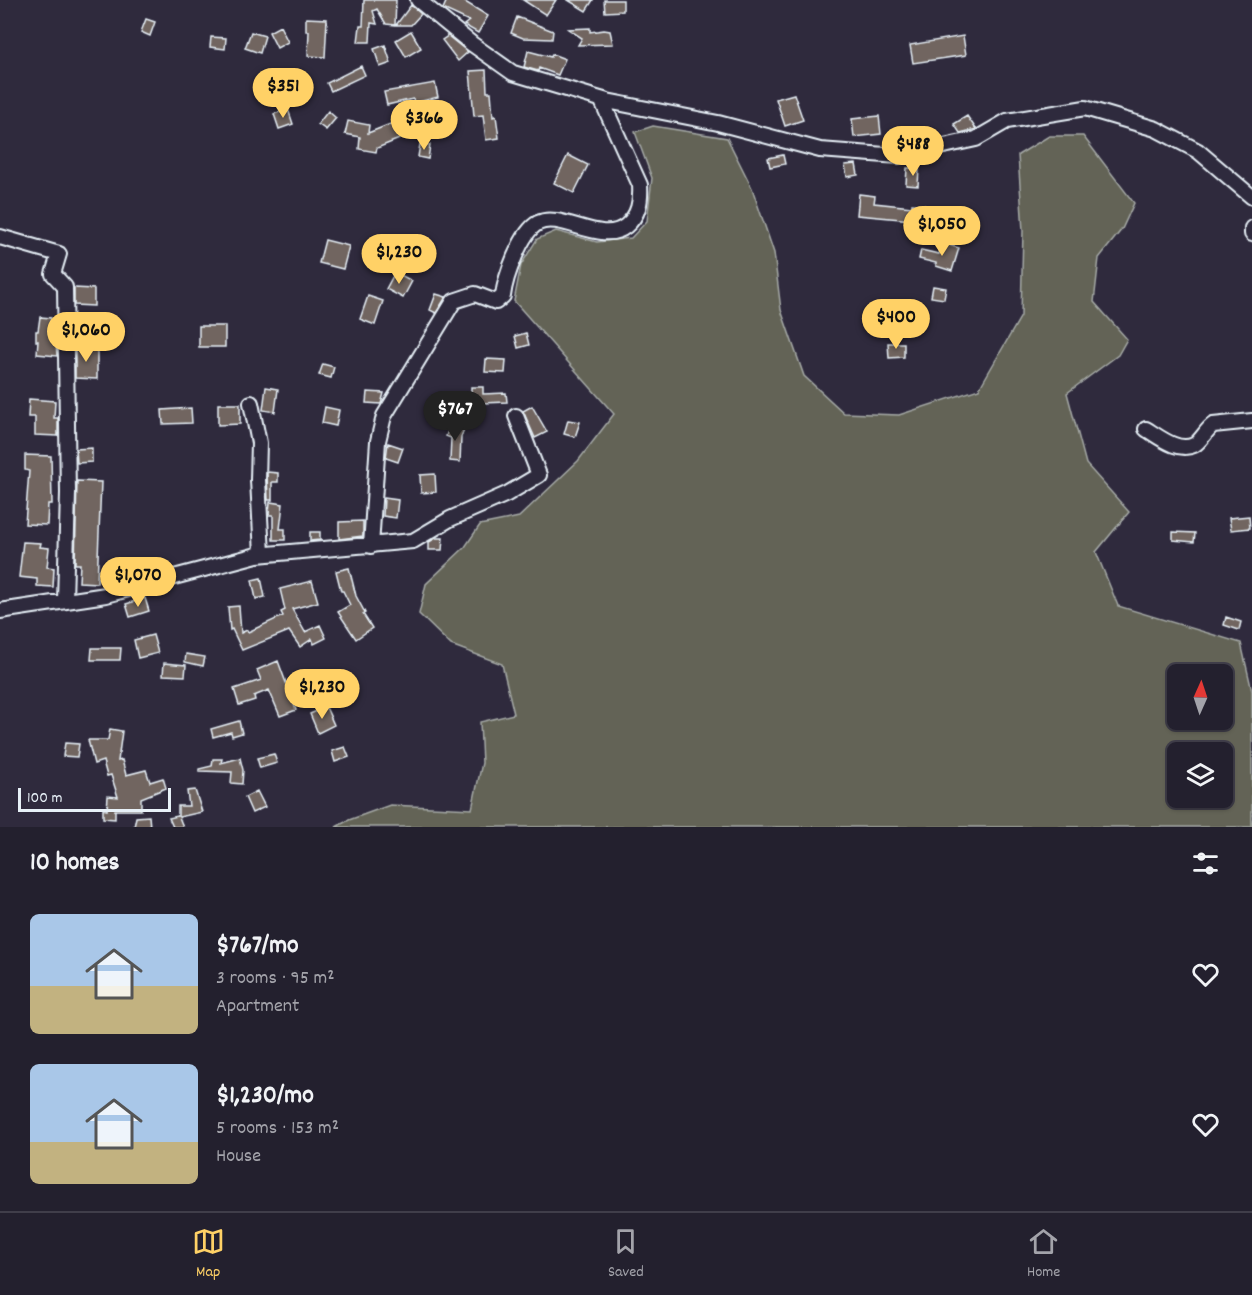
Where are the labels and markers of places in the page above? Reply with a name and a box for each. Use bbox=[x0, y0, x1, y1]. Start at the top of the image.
pin: $351 bbox=[247, 68, 319, 119]
pin: $366 bbox=[388, 100, 460, 151]
pin: $488 bbox=[877, 126, 949, 177]
pin: $1,050 bbox=[893, 206, 991, 257]
pin: $1,230 bbox=[350, 234, 448, 285]
pin: $400 bbox=[860, 299, 932, 350]
pin: $1,060 bbox=[37, 312, 135, 363]
pin: $767 bbox=[419, 391, 491, 442]
pin: $1,070 bbox=[89, 557, 187, 608]
pin: $1,230 bbox=[273, 669, 371, 720]

